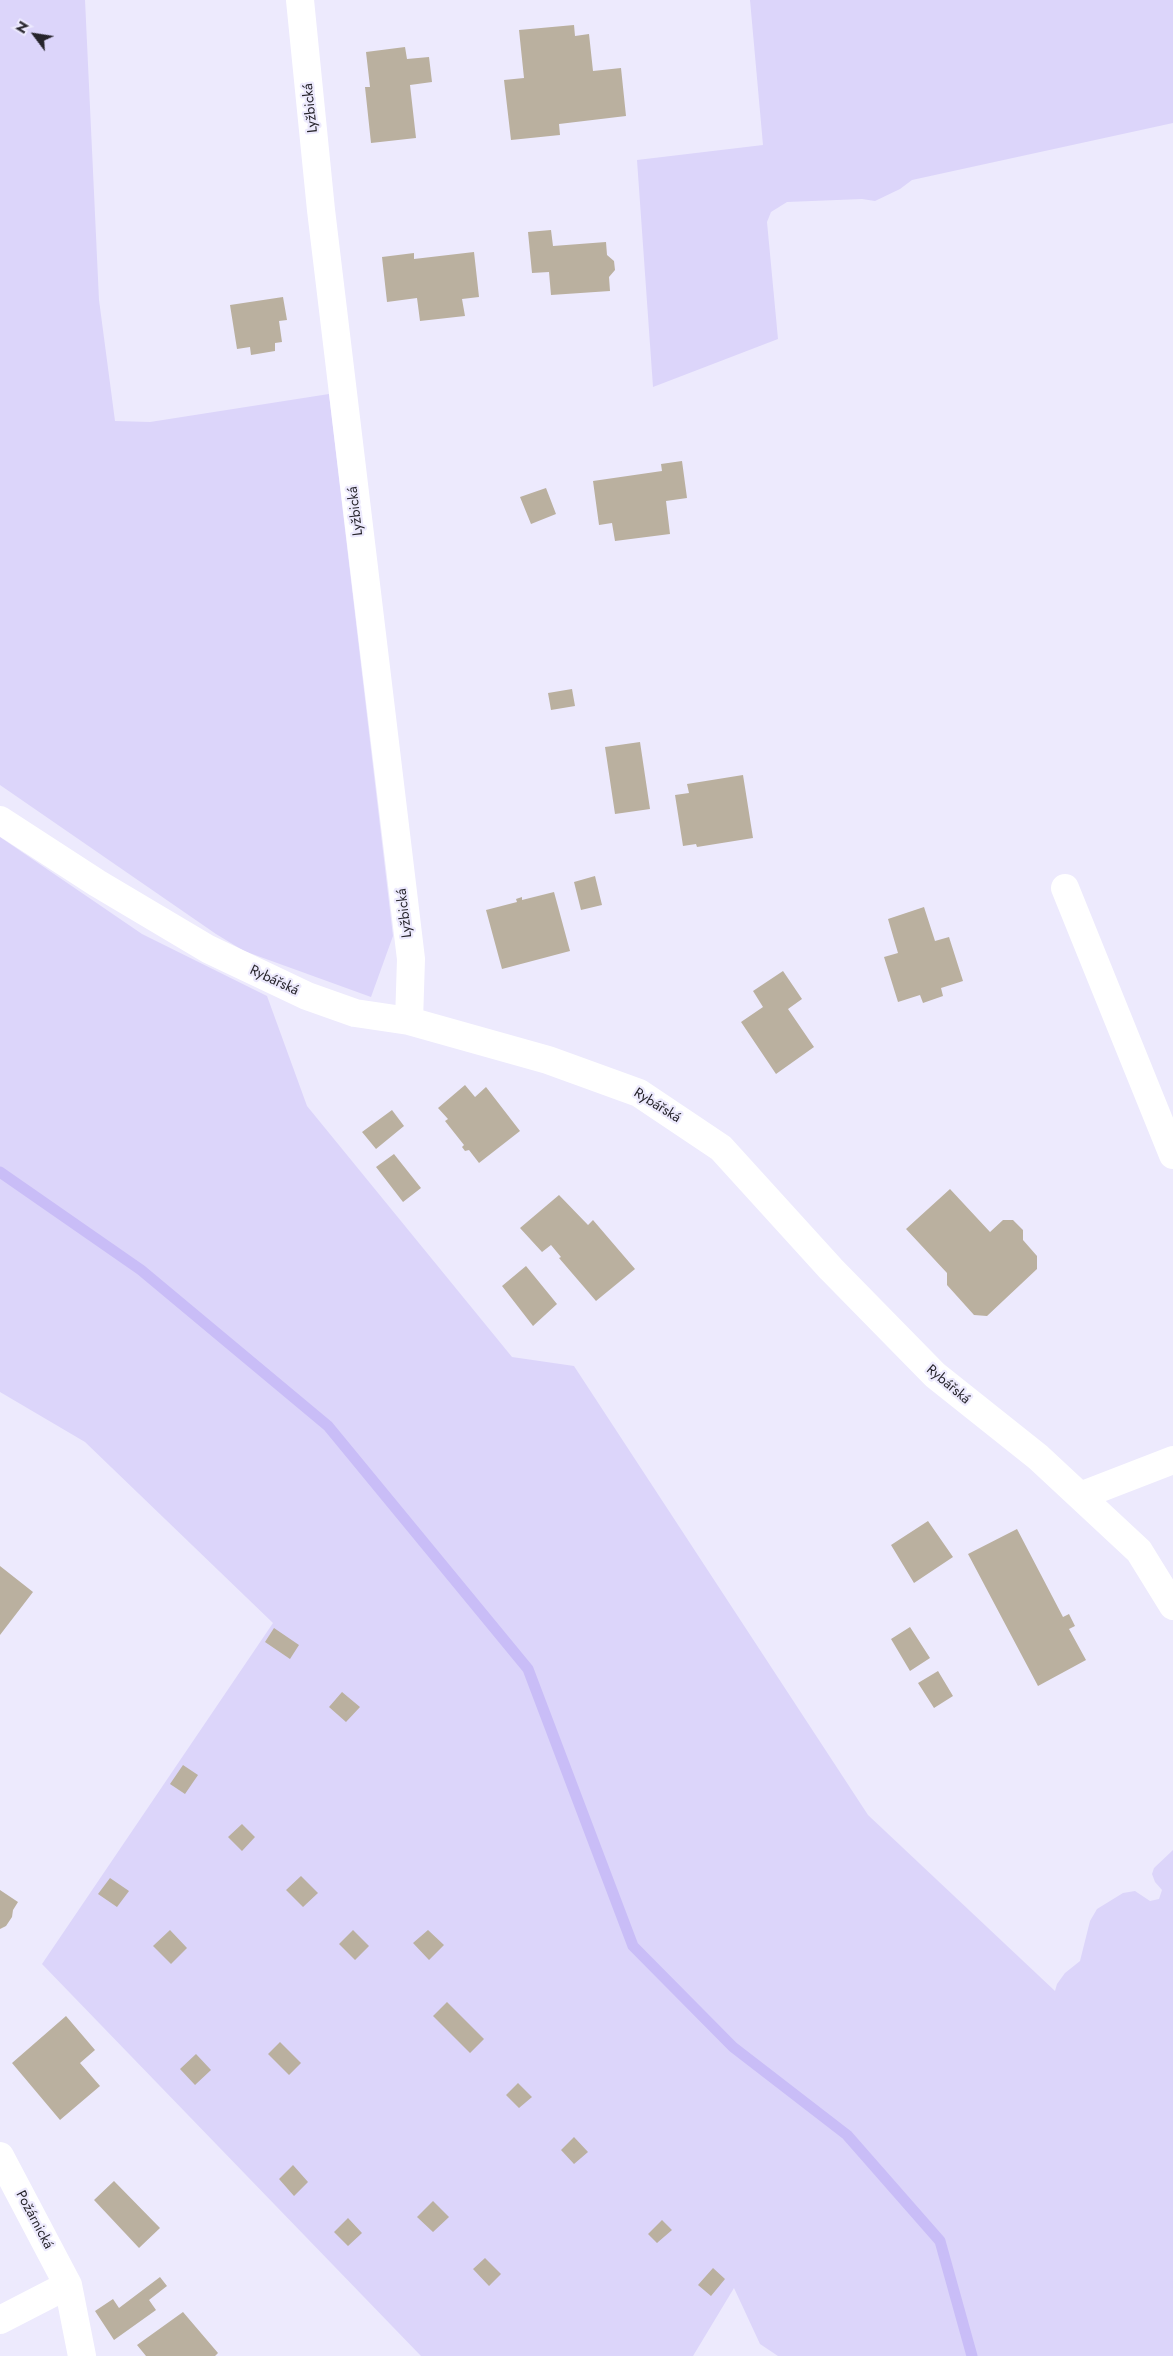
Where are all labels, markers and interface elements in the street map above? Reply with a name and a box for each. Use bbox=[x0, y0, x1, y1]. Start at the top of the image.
north arrow bbox=[10, 10, 60, 60]
text: N bbox=[11, 17, 34, 37]
street label: Lyžbická bbox=[300, 83, 322, 133]
street label: Lyžbická bbox=[345, 485, 367, 537]
street label: Lyžbická bbox=[394, 887, 416, 939]
street label: Rybářská bbox=[247, 962, 301, 1000]
street label: Rybářská bbox=[630, 1085, 684, 1127]
street label: Rybářská bbox=[923, 1362, 973, 1408]
street label: Požárnická bbox=[12, 2188, 56, 2252]

